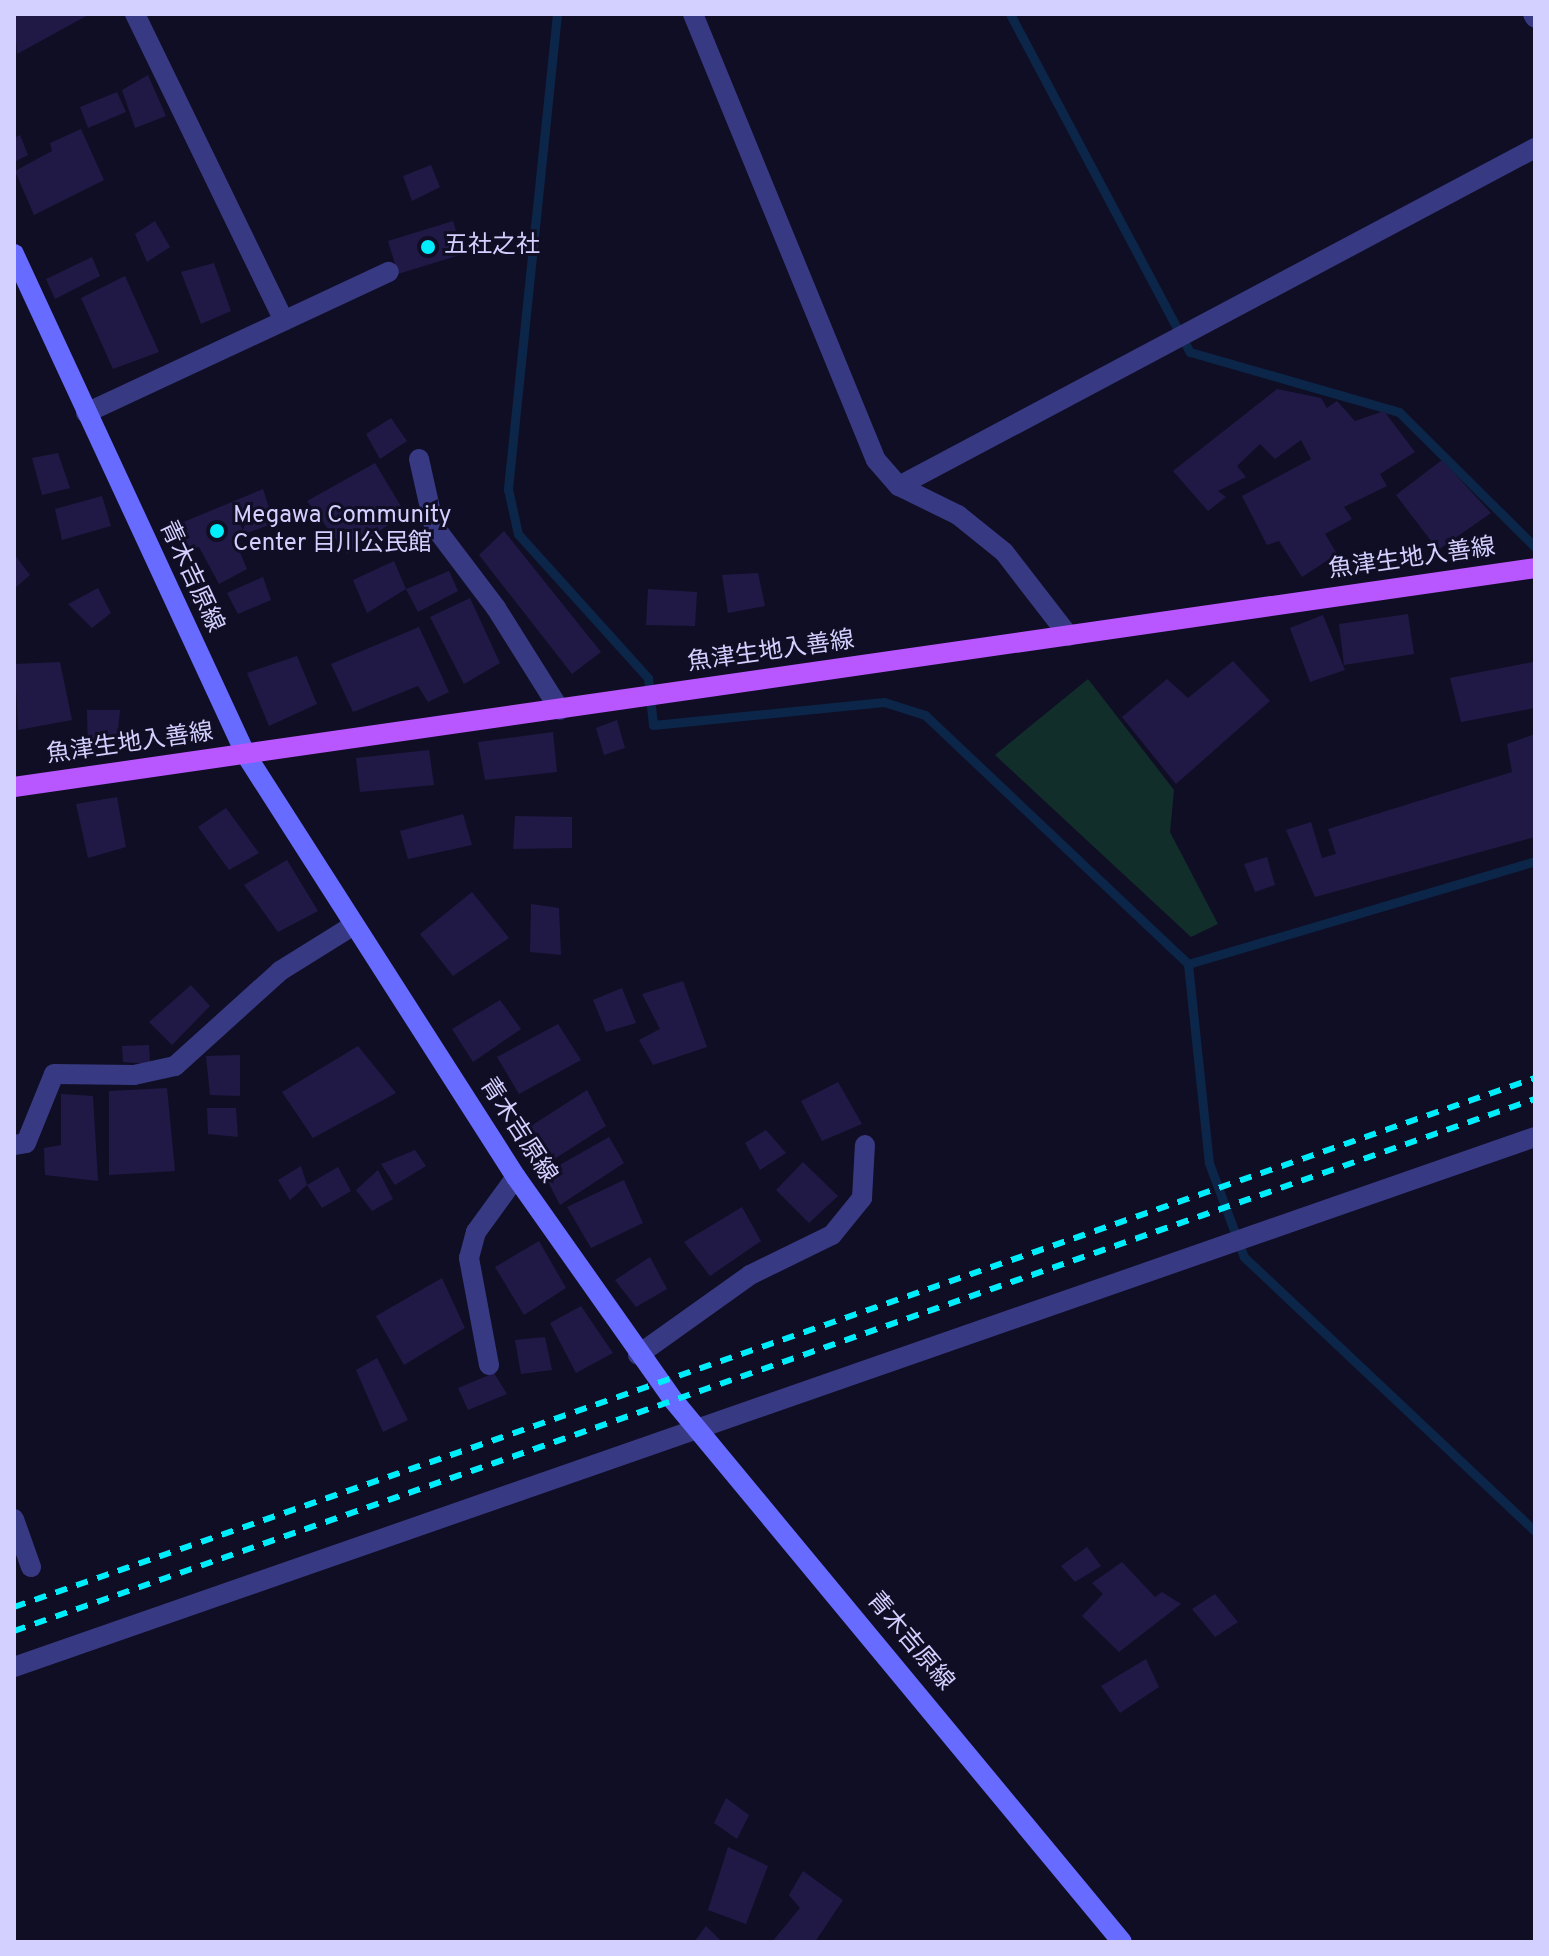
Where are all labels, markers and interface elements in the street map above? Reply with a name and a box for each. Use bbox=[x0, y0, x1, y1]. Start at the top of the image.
place label: 五社之社 bbox=[444, 233, 540, 261]
marker: 五社之社 bbox=[419, 238, 437, 256]
place label: Megawa Community Center 目川公民館 bbox=[233, 503, 451, 559]
street label: 青木吉原線 bbox=[152, 517, 228, 637]
marker: Megawa Community Center 目川公民館 bbox=[208, 522, 226, 540]
street label: 魚津生地入善線 bbox=[1327, 534, 1497, 586]
street label: 魚津生地入善線 bbox=[686, 627, 856, 679]
street label: 魚津生地入善線 bbox=[45, 719, 215, 771]
street label: 青木吉原線 bbox=[472, 1073, 562, 1189]
street label: 青木吉原線 bbox=[859, 1587, 959, 1697]

